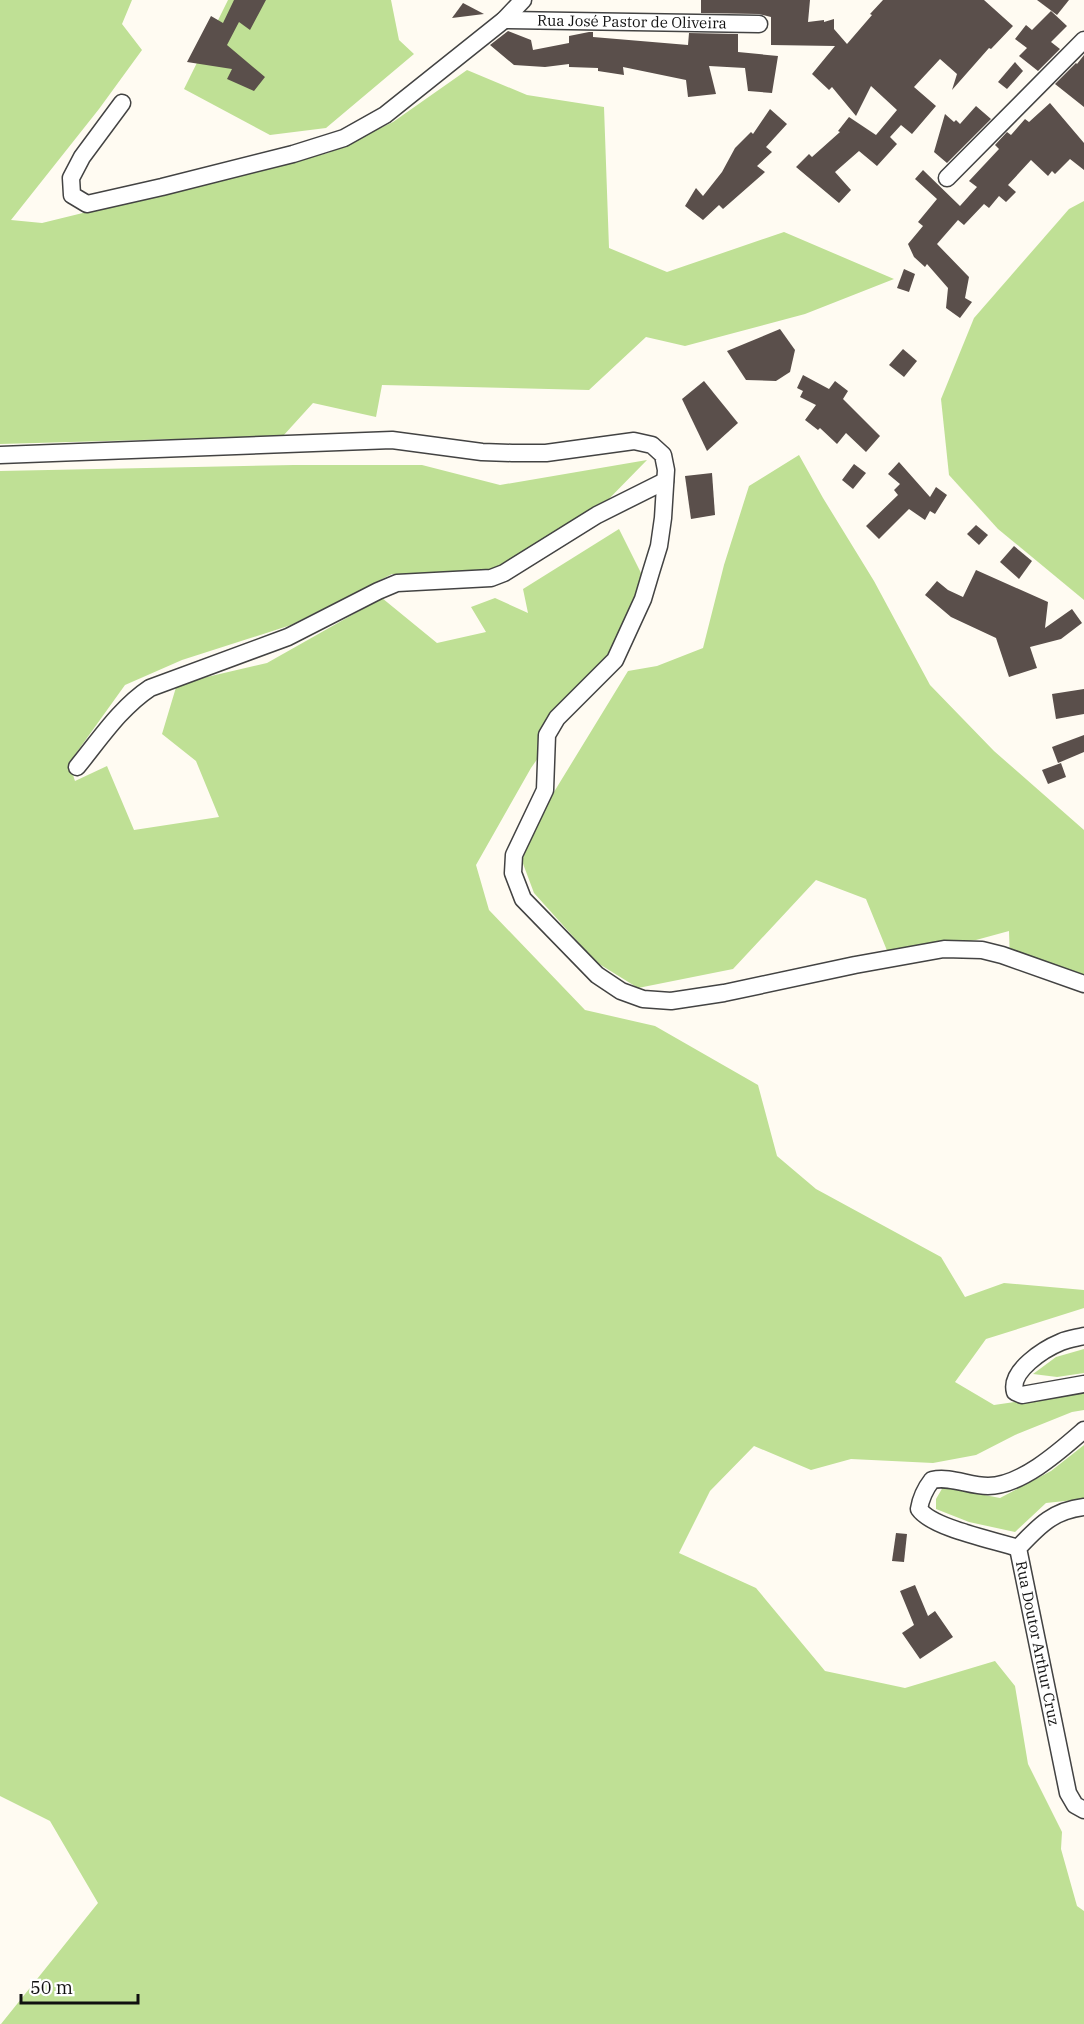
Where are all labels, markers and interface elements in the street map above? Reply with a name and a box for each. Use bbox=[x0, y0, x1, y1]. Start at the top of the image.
street label: Rua José Pastor de Oliveira bbox=[537, 11, 727, 32]
street label: Rua Doutor Arthur Cruz bbox=[1012, 1559, 1064, 1727]
scale bar bbox=[21, 1967, 138, 2005]
text: 50 m bbox=[30, 1976, 73, 1999]

